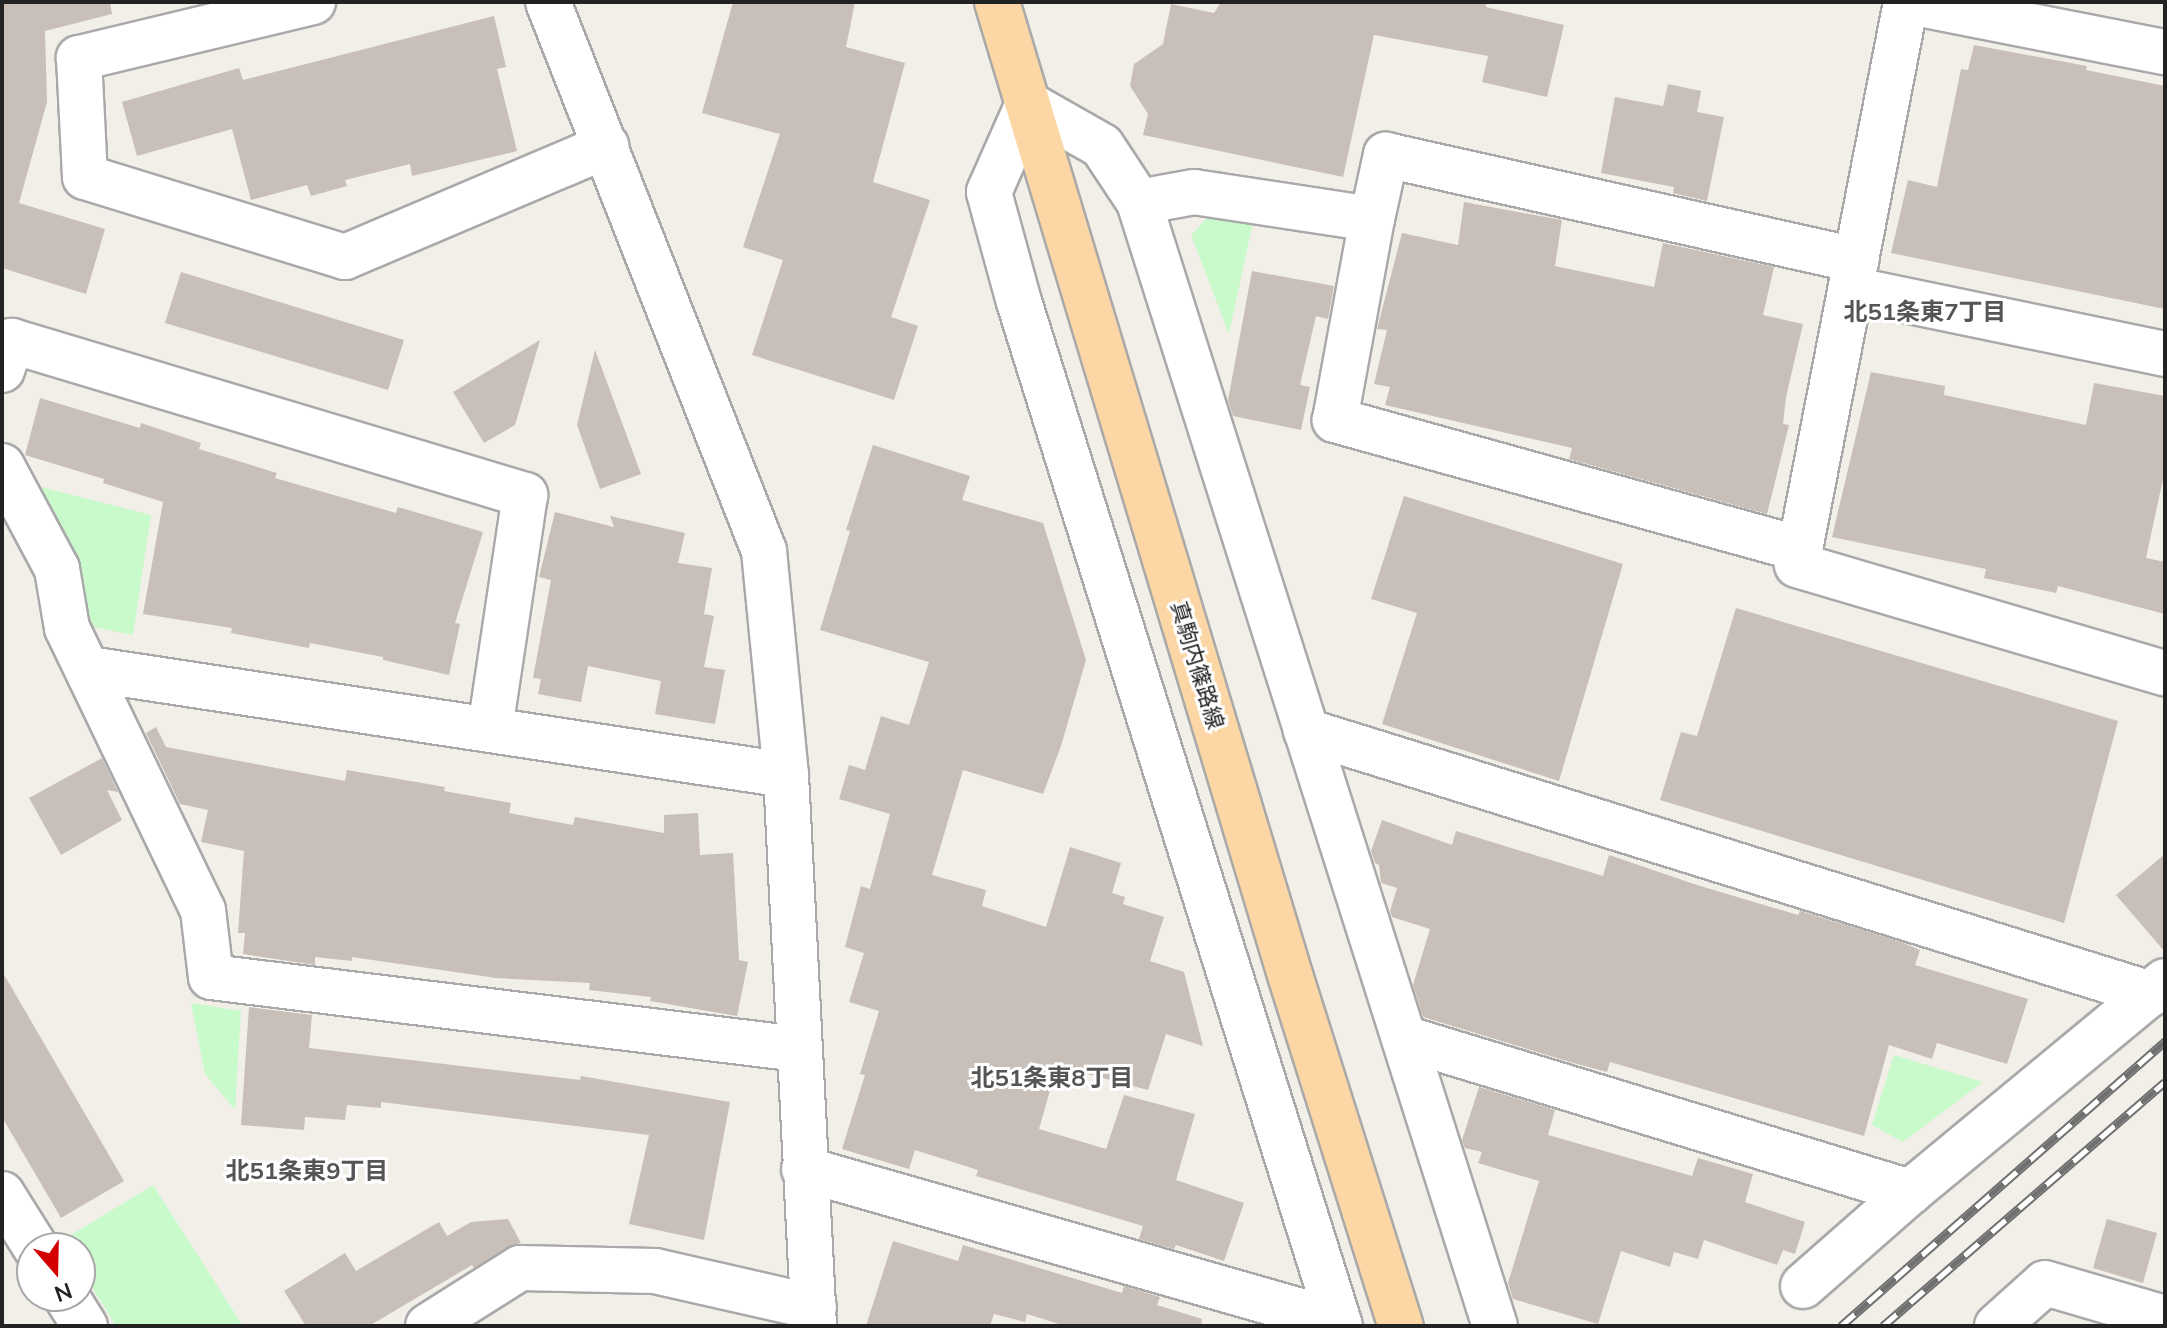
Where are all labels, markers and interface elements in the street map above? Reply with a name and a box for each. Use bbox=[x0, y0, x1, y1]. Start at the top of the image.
district label: 北51条東7丁目 bbox=[1843, 298, 2007, 326]
street label: 真駒内篠路線 bbox=[1165, 598, 1229, 732]
district label: 北51条東8丁目 bbox=[970, 1064, 1134, 1092]
district label: 北51条東9丁目 bbox=[225, 1157, 389, 1185]
north arrow bbox=[16, 1232, 96, 1312]
text: N bbox=[51, 1277, 76, 1309]

